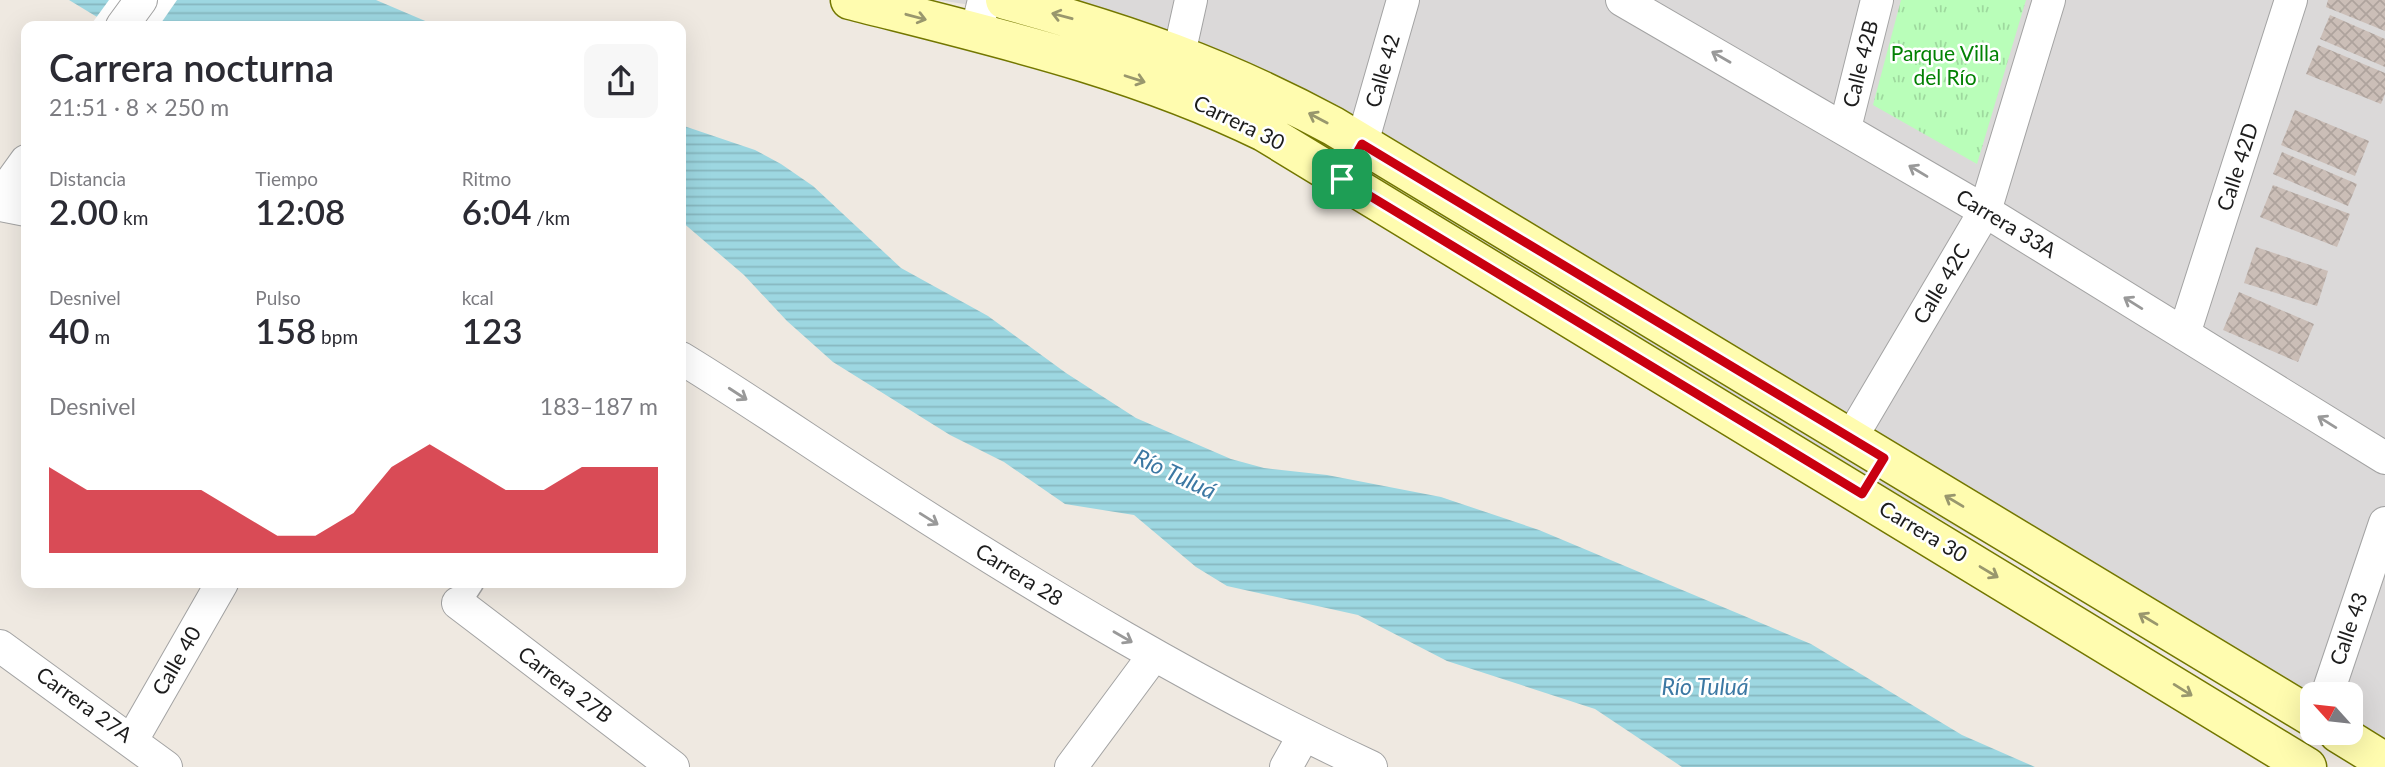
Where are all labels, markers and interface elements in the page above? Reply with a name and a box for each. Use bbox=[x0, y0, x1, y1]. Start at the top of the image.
one-way arrow bbox=[1051, 8, 1073, 21]
one-way arrow bbox=[905, 11, 927, 24]
street label: Calle 42B bbox=[1837, 18, 1882, 110]
street label: Calle 42 bbox=[1359, 31, 1404, 110]
park label: Parque Villa del Río bbox=[1891, 40, 1999, 89]
text: Carrera nocturna bbox=[49, 44, 334, 90]
button: share bbox=[584, 44, 658, 118]
one-way arrow bbox=[1712, 50, 1732, 64]
one-way arrow bbox=[1124, 74, 1146, 86]
street label: Carrera 30 bbox=[1190, 89, 1289, 154]
text: 21:51 · 8 × 250 m bbox=[49, 93, 229, 121]
one-way arrow bbox=[1308, 111, 1329, 124]
street label: Calle 42D bbox=[2211, 119, 2263, 214]
pin bbox=[1312, 149, 1372, 209]
icon: arrive bbox=[1323, 160, 1361, 198]
one-way arrow bbox=[1908, 164, 1928, 178]
text: Distancia bbox=[49, 167, 126, 190]
text: Tiempo bbox=[255, 167, 318, 190]
text: Ritmo bbox=[462, 167, 511, 190]
street label: Carrera 33A bbox=[1952, 183, 2062, 263]
text: 2.00 bbox=[49, 190, 118, 232]
text: 12:08 bbox=[255, 190, 345, 232]
text: 6:04 bbox=[462, 190, 531, 232]
text: km bbox=[118, 206, 148, 229]
text: /km bbox=[531, 206, 570, 229]
street label: Calle 42C bbox=[1907, 239, 1974, 328]
text: Desnivel bbox=[49, 286, 121, 309]
text: Pulso bbox=[255, 286, 301, 309]
text: kcal bbox=[462, 286, 494, 309]
one-way arrow bbox=[2124, 295, 2144, 309]
text: 40 bbox=[49, 309, 90, 351]
text: 158 bbox=[255, 309, 316, 351]
text: 123 bbox=[462, 309, 523, 351]
text: m bbox=[90, 325, 110, 348]
text: bpm bbox=[316, 325, 358, 348]
one-way arrow bbox=[728, 388, 748, 402]
text: Desnivel bbox=[49, 392, 136, 420]
text: 183–187 m bbox=[540, 392, 658, 420]
one-way arrow bbox=[2317, 414, 2337, 428]
water label: Río Tuluá bbox=[1130, 442, 1221, 504]
one-way arrow bbox=[1945, 493, 1964, 508]
street label: Carrera 30 bbox=[1875, 495, 1972, 567]
one-way arrow bbox=[919, 511, 938, 526]
street label: Carrera 28 bbox=[972, 537, 1068, 610]
one-way arrow bbox=[1978, 565, 1998, 579]
street label: Calle 43 bbox=[2324, 589, 2372, 668]
one-way arrow bbox=[2139, 611, 2159, 625]
street label: Calle 40 bbox=[146, 621, 205, 699]
one-way arrow bbox=[1112, 631, 1133, 644]
street label: Carrera 27B bbox=[514, 640, 618, 727]
street label: Carrera 27A bbox=[32, 661, 138, 747]
water label: Río Tuluá bbox=[1661, 672, 1749, 700]
north arrow bbox=[2300, 682, 2362, 746]
map controls bbox=[2300, 682, 2363, 745]
one-way arrow bbox=[2172, 684, 2192, 698]

